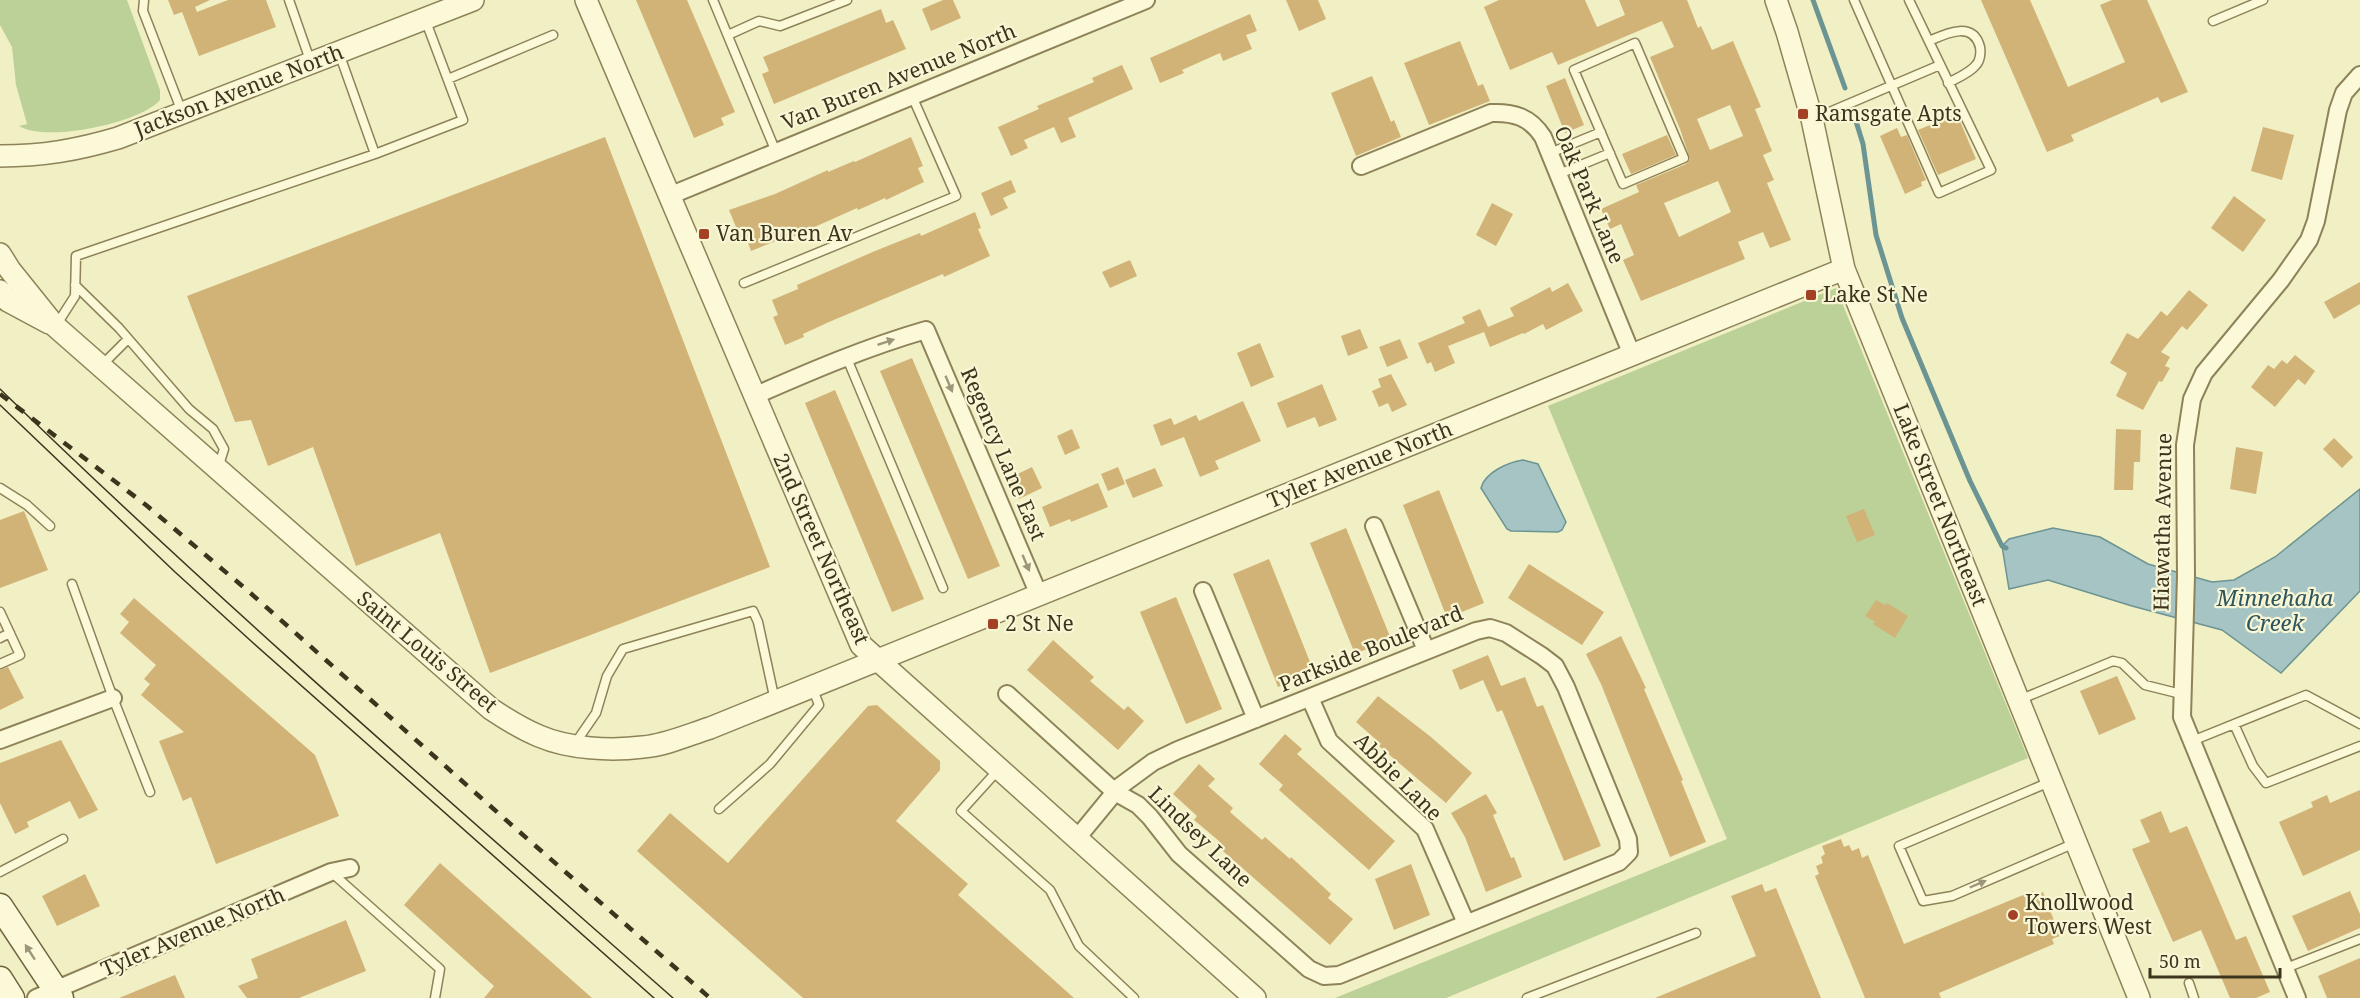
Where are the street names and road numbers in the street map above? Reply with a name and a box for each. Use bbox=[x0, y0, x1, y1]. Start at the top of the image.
street label: Van Buren Avenue North bbox=[777, 16, 1020, 136]
street label: Jackson Avenue North bbox=[129, 37, 347, 143]
street label: Oak Park Lane bbox=[1548, 121, 1632, 268]
street label: Regency Lane East bbox=[955, 363, 1053, 545]
street label: Lake Street Northeast bbox=[1887, 399, 1994, 610]
street label: Tyler Avenue North bbox=[1263, 414, 1456, 514]
street label: Hiawatha Avenue bbox=[2146, 433, 2178, 611]
street label: 2nd Street Northeast bbox=[767, 449, 877, 649]
street label: Saint Louis Street bbox=[352, 584, 504, 718]
street label: Parkside Boulevard bbox=[1274, 598, 1467, 698]
street label: Abbie Lane bbox=[1349, 726, 1449, 826]
street label: Lindsey Lane bbox=[1143, 780, 1259, 893]
street label: Tyler Avenue North bbox=[96, 880, 289, 982]

